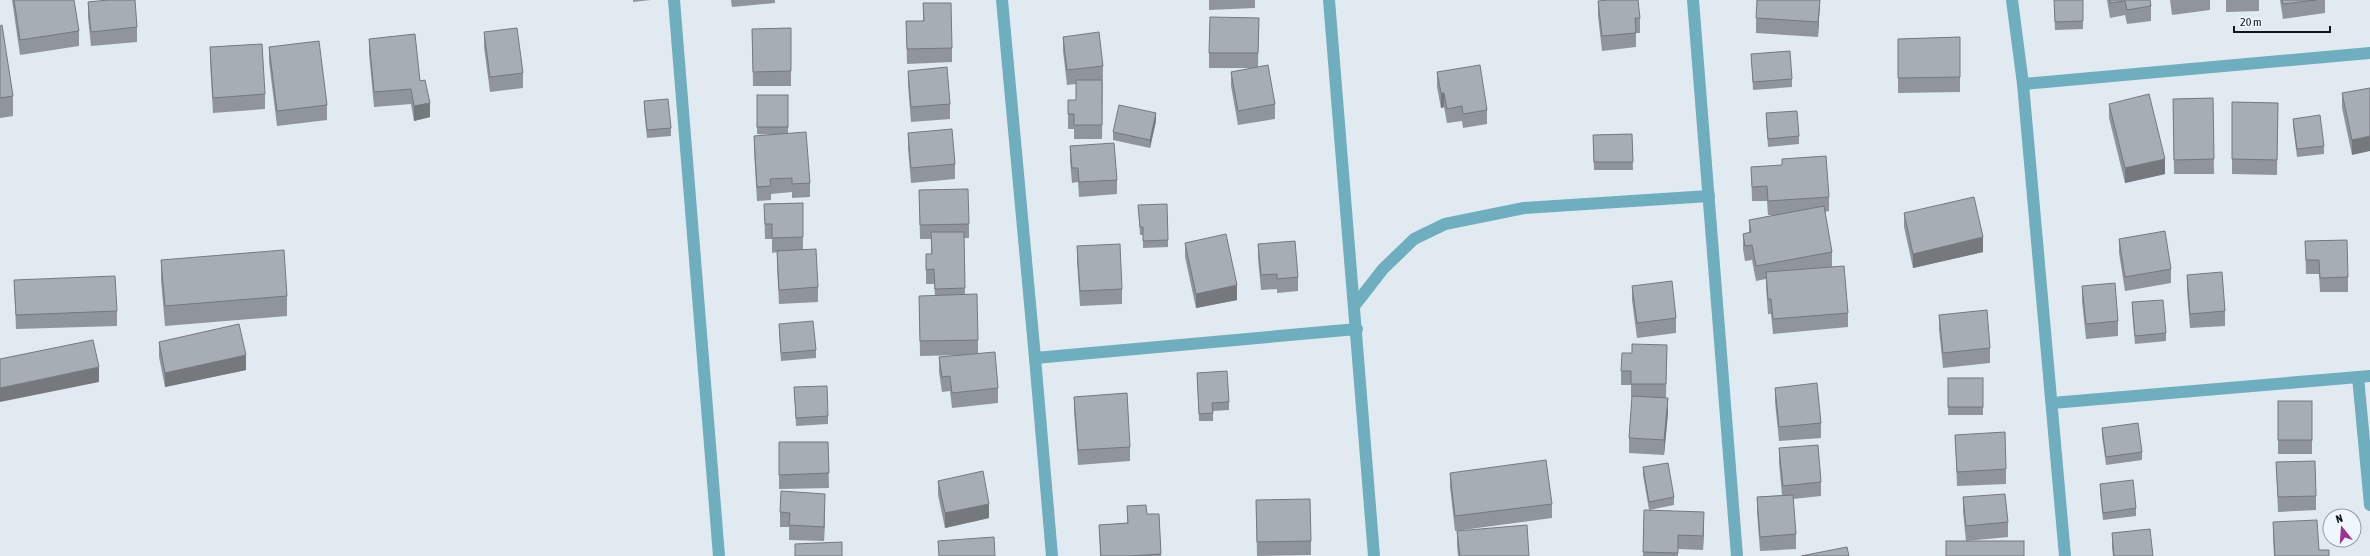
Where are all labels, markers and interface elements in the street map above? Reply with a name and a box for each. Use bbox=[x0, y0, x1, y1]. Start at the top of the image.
scale bar bbox=[2234, 8, 2330, 34]
text: 20 m bbox=[2240, 15, 2262, 29]
north arrow bbox=[2322, 508, 2362, 548]
text: N bbox=[2334, 512, 2344, 525]

